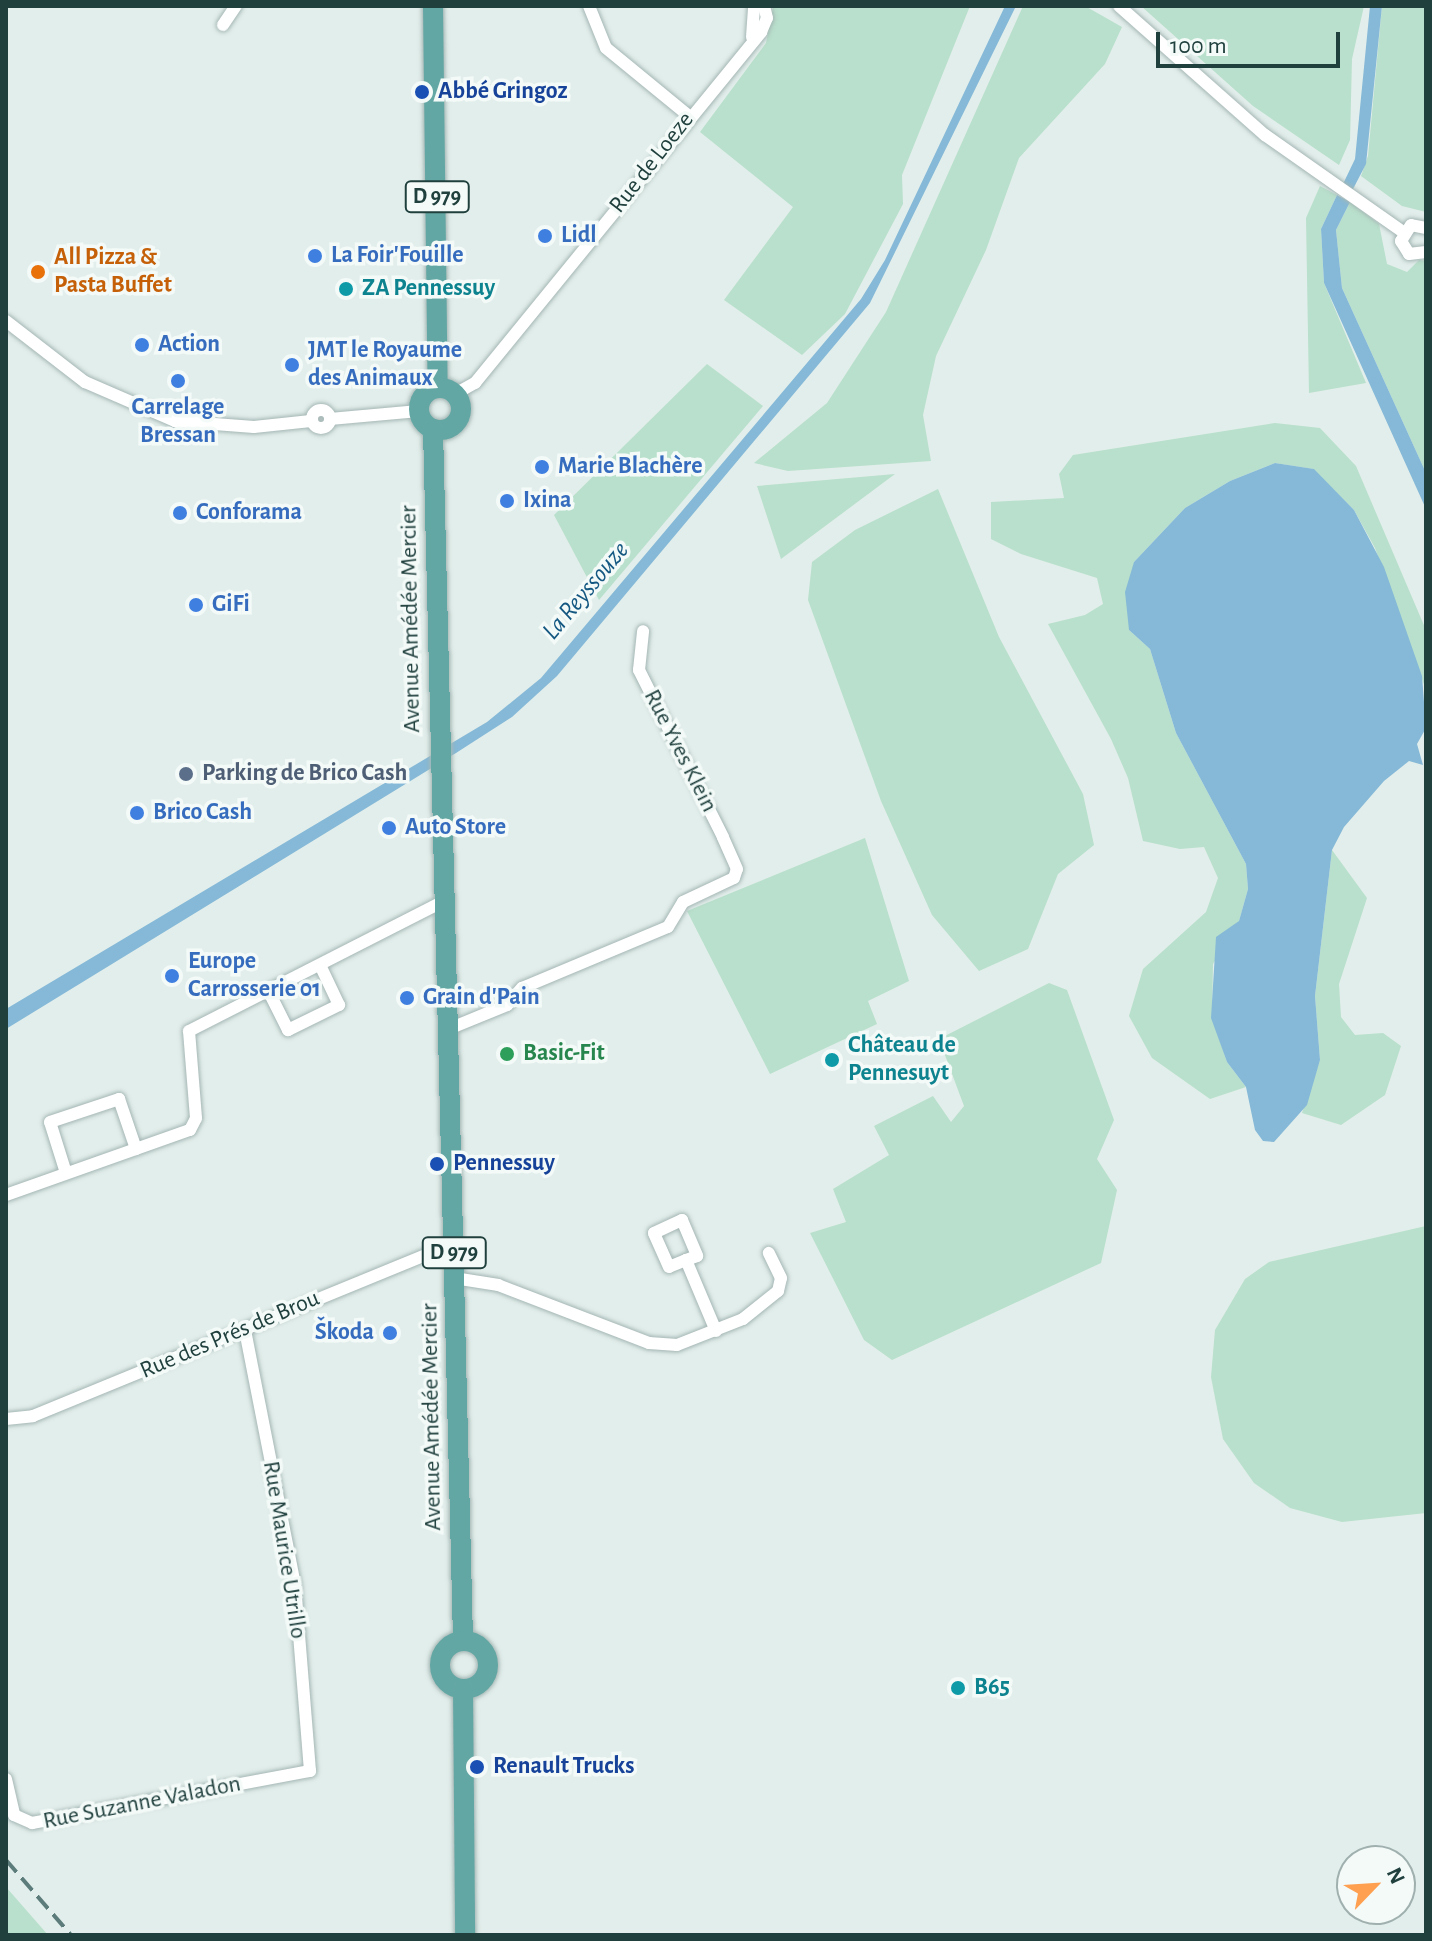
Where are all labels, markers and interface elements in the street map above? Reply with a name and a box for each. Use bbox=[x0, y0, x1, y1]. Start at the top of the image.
scale bar bbox=[1160, 16, 1344, 66]
text: 100 m bbox=[1170, 34, 1227, 58]
place label: Abbé Gringoz bbox=[438, 78, 568, 106]
marker: Abbé Gringoz bbox=[413, 83, 431, 101]
street label: Rue de Loeze bbox=[604, 107, 700, 219]
road number: D 979 bbox=[403, 179, 471, 215]
place label: Lidl bbox=[561, 222, 597, 250]
marker: Lidl bbox=[536, 227, 554, 245]
place label: La Foir'Fouille bbox=[331, 242, 464, 270]
place label: All Pizza & Pasta Buffet bbox=[54, 244, 172, 300]
marker: La Foir'Fouille bbox=[306, 247, 324, 265]
marker: All Pizza & Pasta Buffet bbox=[29, 263, 47, 281]
place label: ZA Pennessuy bbox=[362, 275, 495, 303]
marker: ZA Pennessuy bbox=[337, 280, 355, 298]
place label: Action bbox=[158, 331, 220, 359]
marker: Action bbox=[133, 336, 151, 354]
place label: JMT le Royaume des Animaux bbox=[308, 337, 462, 393]
marker: JMT le Royaume des Animaux bbox=[283, 356, 301, 374]
marker: Carrelage Bressan bbox=[169, 372, 187, 390]
place label: Carrelage Bressan bbox=[132, 394, 224, 450]
place label: Marie Blachère bbox=[558, 453, 703, 481]
marker: Marie Blachère bbox=[533, 458, 551, 476]
place label: Ixina bbox=[523, 487, 572, 515]
marker: Ixina bbox=[498, 492, 516, 510]
place label: Conforama bbox=[196, 499, 302, 527]
marker: Conforama bbox=[171, 504, 189, 522]
street label: Avenue Amédée Mercier bbox=[395, 505, 427, 733]
water label: La Reyssouze bbox=[536, 536, 636, 646]
place label: GiFi bbox=[212, 591, 250, 619]
marker: GiFi bbox=[187, 596, 205, 614]
street label: Rue Yves Klein bbox=[637, 685, 723, 817]
place label: Parking de Brico Cash bbox=[202, 760, 407, 788]
marker: Parking de Brico Cash bbox=[177, 765, 195, 783]
place label: Brico Cash bbox=[153, 799, 252, 827]
marker: Brico Cash bbox=[128, 804, 146, 822]
place label: Auto Store bbox=[405, 814, 506, 842]
marker: Auto Store bbox=[380, 819, 398, 837]
place label: Europe Carrosserie 01 bbox=[188, 948, 321, 1004]
marker: Europe Carrosserie 01 bbox=[163, 967, 181, 985]
place label: Grain d'Pain bbox=[423, 984, 540, 1012]
marker: Grain d'Pain bbox=[398, 989, 416, 1007]
place label: Château de Pennesuyt bbox=[848, 1032, 956, 1088]
place label: Basic-Fit bbox=[523, 1040, 605, 1068]
marker: Basic-Fit bbox=[498, 1045, 516, 1063]
marker: Château de Pennesuyt bbox=[823, 1051, 841, 1069]
place label: Pennessuy bbox=[453, 1150, 555, 1178]
marker: Pennessuy bbox=[428, 1155, 446, 1173]
road number: D 979 bbox=[420, 1235, 488, 1271]
street label: Rue des Prés de Brou bbox=[136, 1284, 324, 1386]
street label: Avenue Amédée Mercier bbox=[416, 1303, 448, 1531]
place label: Škoda bbox=[315, 1319, 374, 1347]
marker: Škoda bbox=[381, 1324, 399, 1342]
street label: Rue Maurice Utrillo bbox=[256, 1459, 312, 1641]
place label: B65 bbox=[974, 1674, 1010, 1702]
marker: B65 bbox=[949, 1679, 967, 1697]
place label: Renault Trucks bbox=[493, 1753, 634, 1781]
marker: Renault Trucks bbox=[468, 1758, 486, 1776]
street label: Rue Suzanne Valadon bbox=[41, 1770, 243, 1836]
north arrow bbox=[1336, 1845, 1416, 1925]
text: N bbox=[1383, 1864, 1409, 1887]

